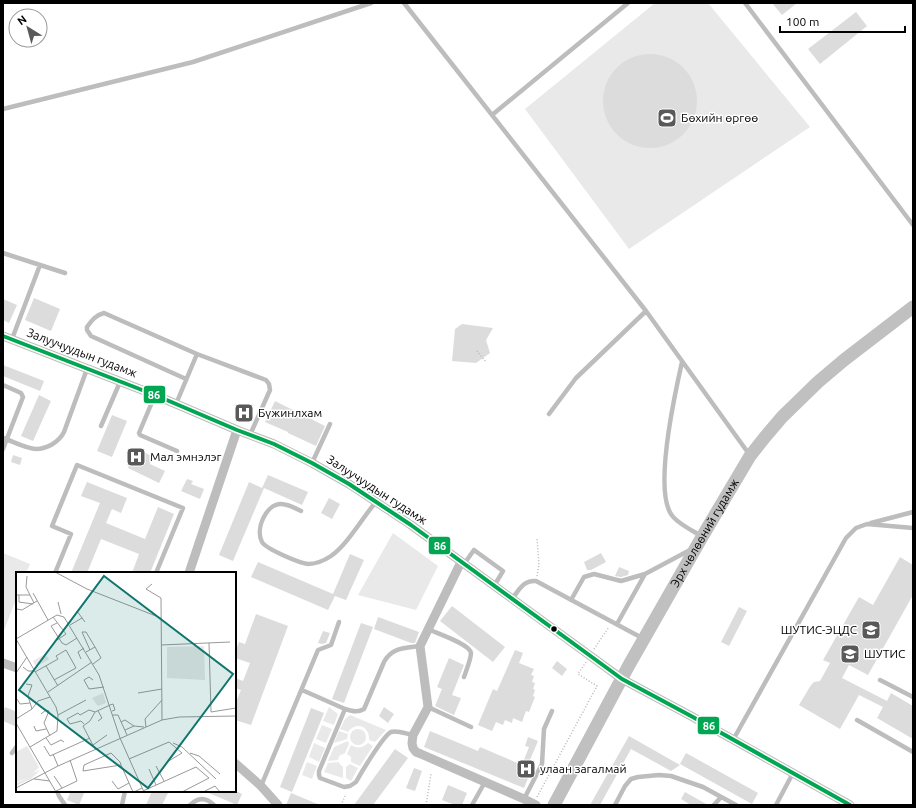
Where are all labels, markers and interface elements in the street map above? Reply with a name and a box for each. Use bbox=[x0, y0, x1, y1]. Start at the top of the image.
north arrow bbox=[8, 8, 48, 48]
scale bar bbox=[780, 8, 905, 34]
text: N bbox=[15, 13, 29, 27]
text: 100 m bbox=[786, 15, 819, 28]
sports icon: Бөхийн өргөө bbox=[656, 107, 678, 129]
place label: Бөхийн өргөө bbox=[681, 111, 758, 124]
street label: Залуучуудын гудамж bbox=[25, 326, 139, 380]
line badge: 86 bbox=[143, 385, 166, 404]
text: 86 bbox=[148, 389, 160, 401]
hospital icon: Бүжинлхам bbox=[233, 402, 255, 424]
place label: Бүжинлхам bbox=[258, 406, 322, 419]
hospital icon: Мал эмнэлэг bbox=[125, 446, 147, 468]
place label: Мал эмнэлэг bbox=[150, 450, 221, 463]
street label: Залуучуудын гудамж bbox=[325, 452, 430, 527]
street label: Эрх чөлөөний гудамж bbox=[668, 476, 741, 589]
line badge: 86 bbox=[428, 536, 451, 555]
text: 86 bbox=[434, 540, 446, 552]
inset map bbox=[16, 572, 236, 792]
school or university icon: ШУТИС-ЭЦДС bbox=[860, 619, 882, 641]
place label: ШУТИС-ЭЦДС bbox=[781, 623, 858, 636]
unlabelled marker bbox=[549, 624, 559, 634]
school or university icon: ШУТИС bbox=[839, 643, 861, 665]
place label: ШУТИС bbox=[864, 647, 906, 660]
line badge: 86 bbox=[697, 716, 720, 735]
text: 86 bbox=[703, 720, 715, 732]
hospital icon: улаан загалмай bbox=[515, 758, 537, 780]
place label: улаан загалмай bbox=[540, 762, 627, 775]

